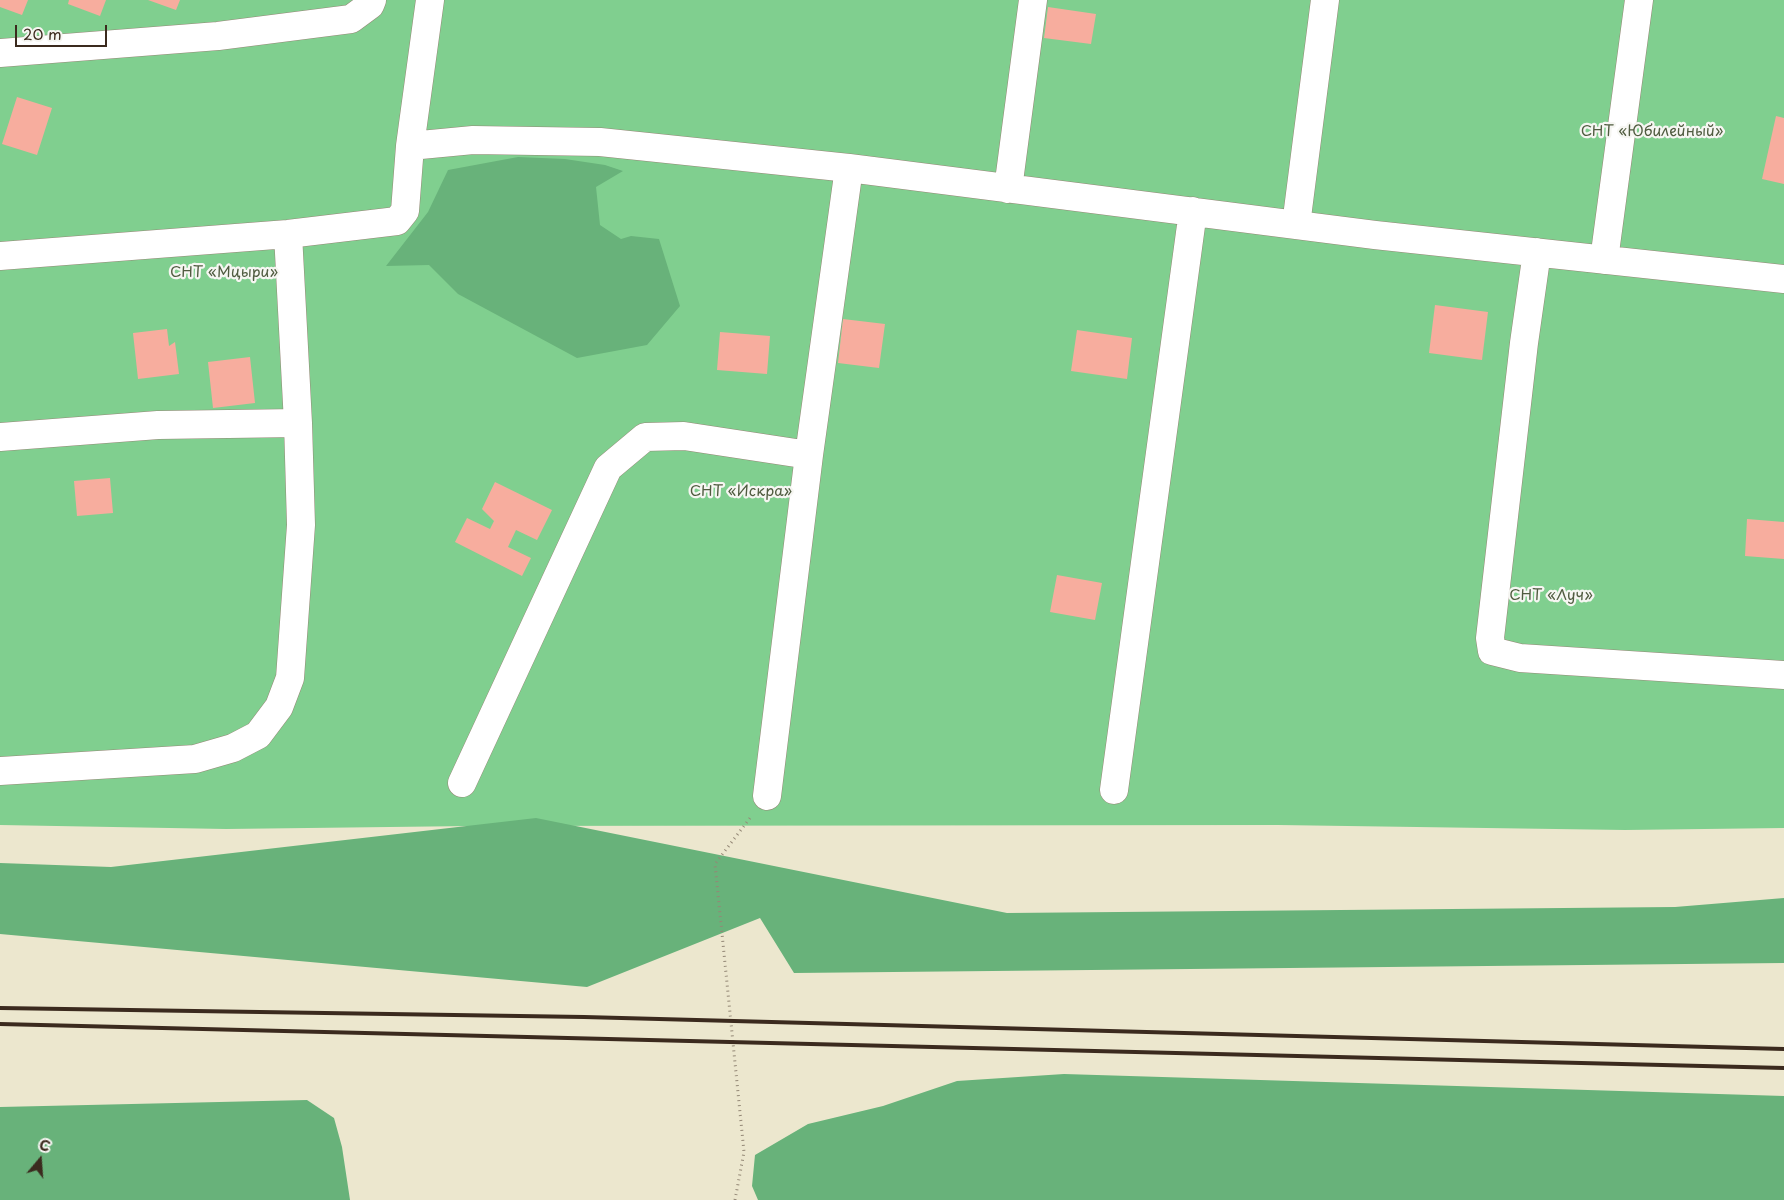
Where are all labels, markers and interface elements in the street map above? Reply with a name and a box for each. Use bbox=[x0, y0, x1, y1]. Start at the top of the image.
scale bar bbox=[18, 15, 110, 47]
text: 20 m bbox=[23, 22, 62, 45]
park label: СНТ «Юбилейный» bbox=[1581, 123, 1723, 141]
park label: СНТ «Мцыри» bbox=[170, 264, 278, 282]
park label: СНТ «Искра» bbox=[690, 483, 792, 501]
park label: СНТ «Луч» bbox=[1509, 587, 1593, 605]
text: С bbox=[37, 1134, 53, 1157]
north arrow bbox=[15, 1135, 65, 1185]

